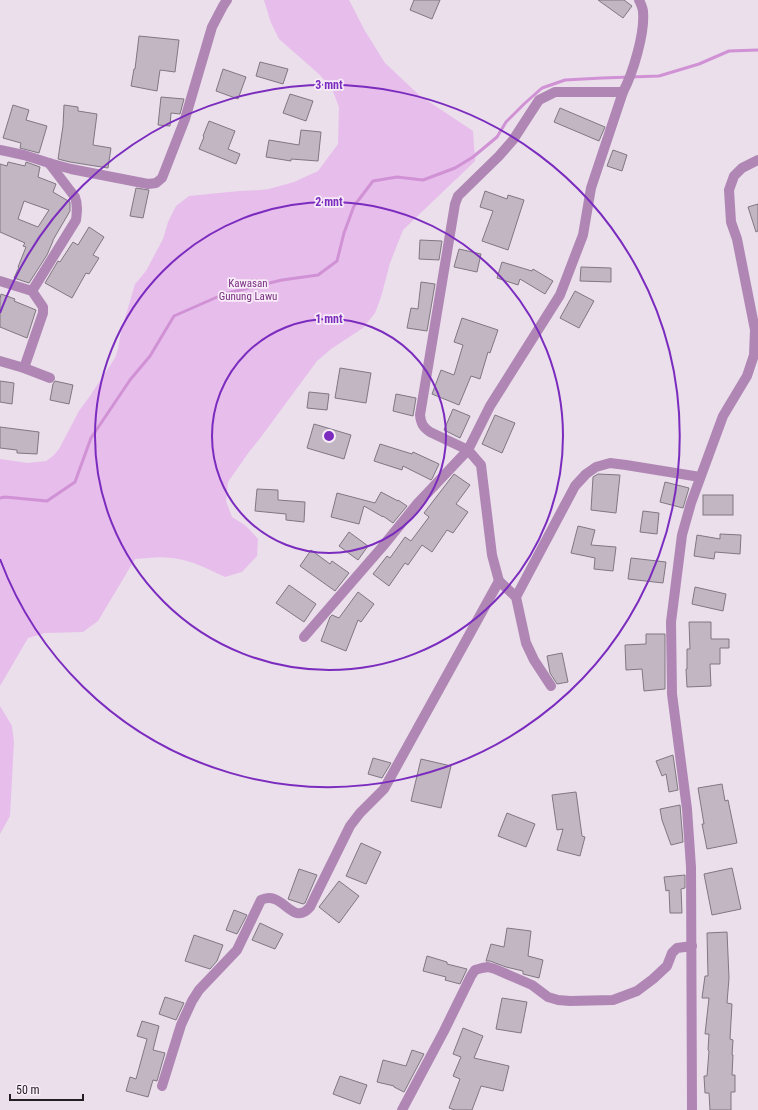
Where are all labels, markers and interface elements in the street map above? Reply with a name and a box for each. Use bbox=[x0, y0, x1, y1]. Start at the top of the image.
text: 3 mnt bbox=[315, 78, 343, 92]
text: 2 mnt bbox=[315, 195, 343, 209]
park label: Kawasan Gunung Lawu bbox=[219, 277, 277, 303]
text: 1 mnt bbox=[315, 312, 343, 326]
centre of rings bbox=[322, 429, 336, 443]
scale bar bbox=[10, 1076, 83, 1102]
text: 50 m bbox=[16, 1083, 40, 1097]

